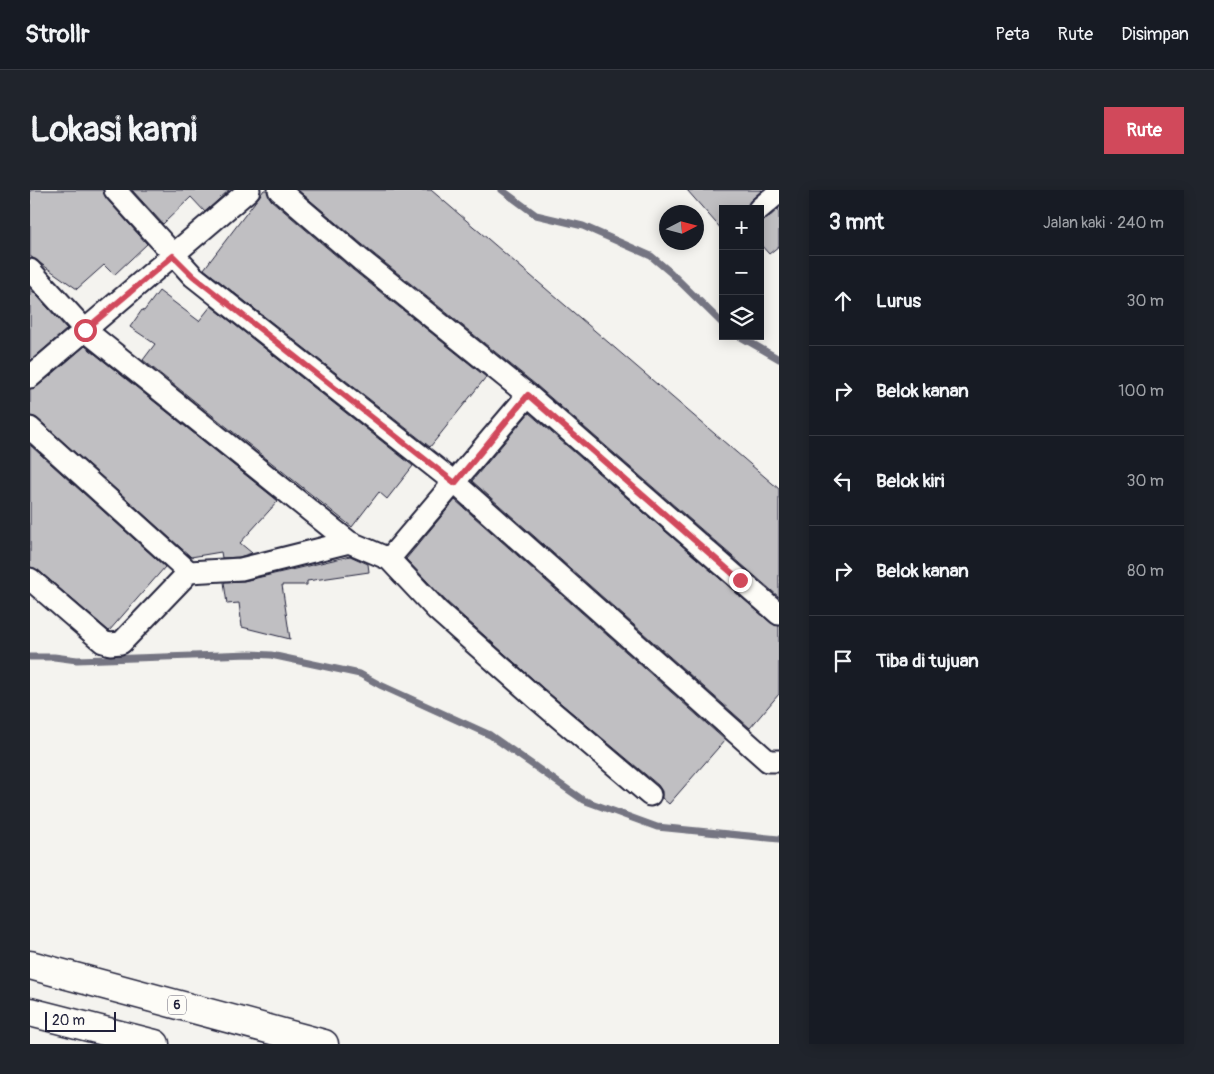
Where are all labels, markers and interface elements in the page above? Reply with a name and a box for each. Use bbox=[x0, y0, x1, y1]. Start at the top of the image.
text: Strollr bbox=[25, 20, 90, 49]
text: Peta bbox=[995, 23, 1030, 46]
text: Rute bbox=[1058, 23, 1093, 46]
text: Disimpan bbox=[1121, 23, 1189, 46]
button: Rute bbox=[1104, 107, 1184, 154]
text: Lokasi kami bbox=[30, 108, 197, 152]
north arrow bbox=[659, 205, 704, 250]
map controls bbox=[719, 205, 764, 340]
button: + bbox=[719, 205, 764, 250]
text: 3 mnt bbox=[829, 209, 884, 236]
text: Jalan kaki · 240 m bbox=[1043, 213, 1164, 233]
button: − bbox=[719, 250, 764, 295]
icon: ahead bbox=[829, 287, 857, 315]
text: Lurus bbox=[876, 289, 921, 313]
text: 30 m bbox=[1126, 291, 1164, 311]
button: layers bbox=[719, 295, 764, 340]
route start bbox=[74, 319, 97, 342]
icon: right bbox=[829, 377, 857, 405]
text: Belok kanan bbox=[876, 379, 969, 403]
text: 100 m bbox=[1118, 381, 1164, 401]
icon: left bbox=[829, 467, 857, 495]
text: Belok kiri bbox=[876, 469, 944, 493]
text: 30 m bbox=[1126, 471, 1164, 491]
icon: right bbox=[829, 557, 857, 585]
text: Belok kanan bbox=[876, 559, 969, 583]
text: 80 m bbox=[1127, 561, 1164, 581]
route end bbox=[729, 569, 752, 592]
icon: arrive bbox=[829, 647, 857, 675]
text: Tiba di tujuan bbox=[876, 649, 979, 673]
road number: 6 bbox=[168, 996, 186, 1014]
scale bar bbox=[45, 1009, 116, 1032]
text: 20 m bbox=[52, 1012, 85, 1029]

